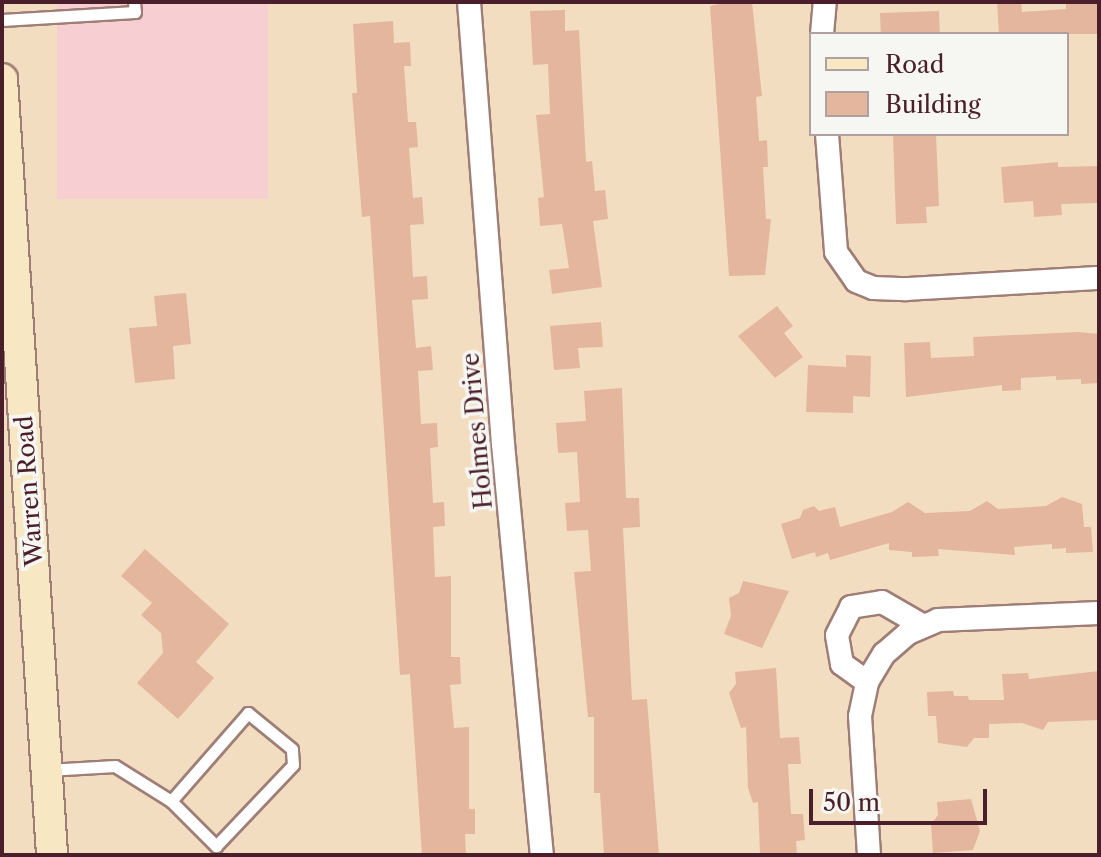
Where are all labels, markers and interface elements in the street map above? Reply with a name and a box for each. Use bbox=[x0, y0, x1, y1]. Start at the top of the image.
legend bbox=[809, 32, 1069, 136]
text: Road bbox=[885, 50, 944, 79]
text: Building bbox=[885, 90, 981, 119]
street label: Holmes Drive bbox=[456, 352, 498, 510]
street label: Warren Road bbox=[9, 415, 49, 567]
scale bar bbox=[813, 773, 991, 823]
text: 50 m bbox=[823, 788, 880, 817]

